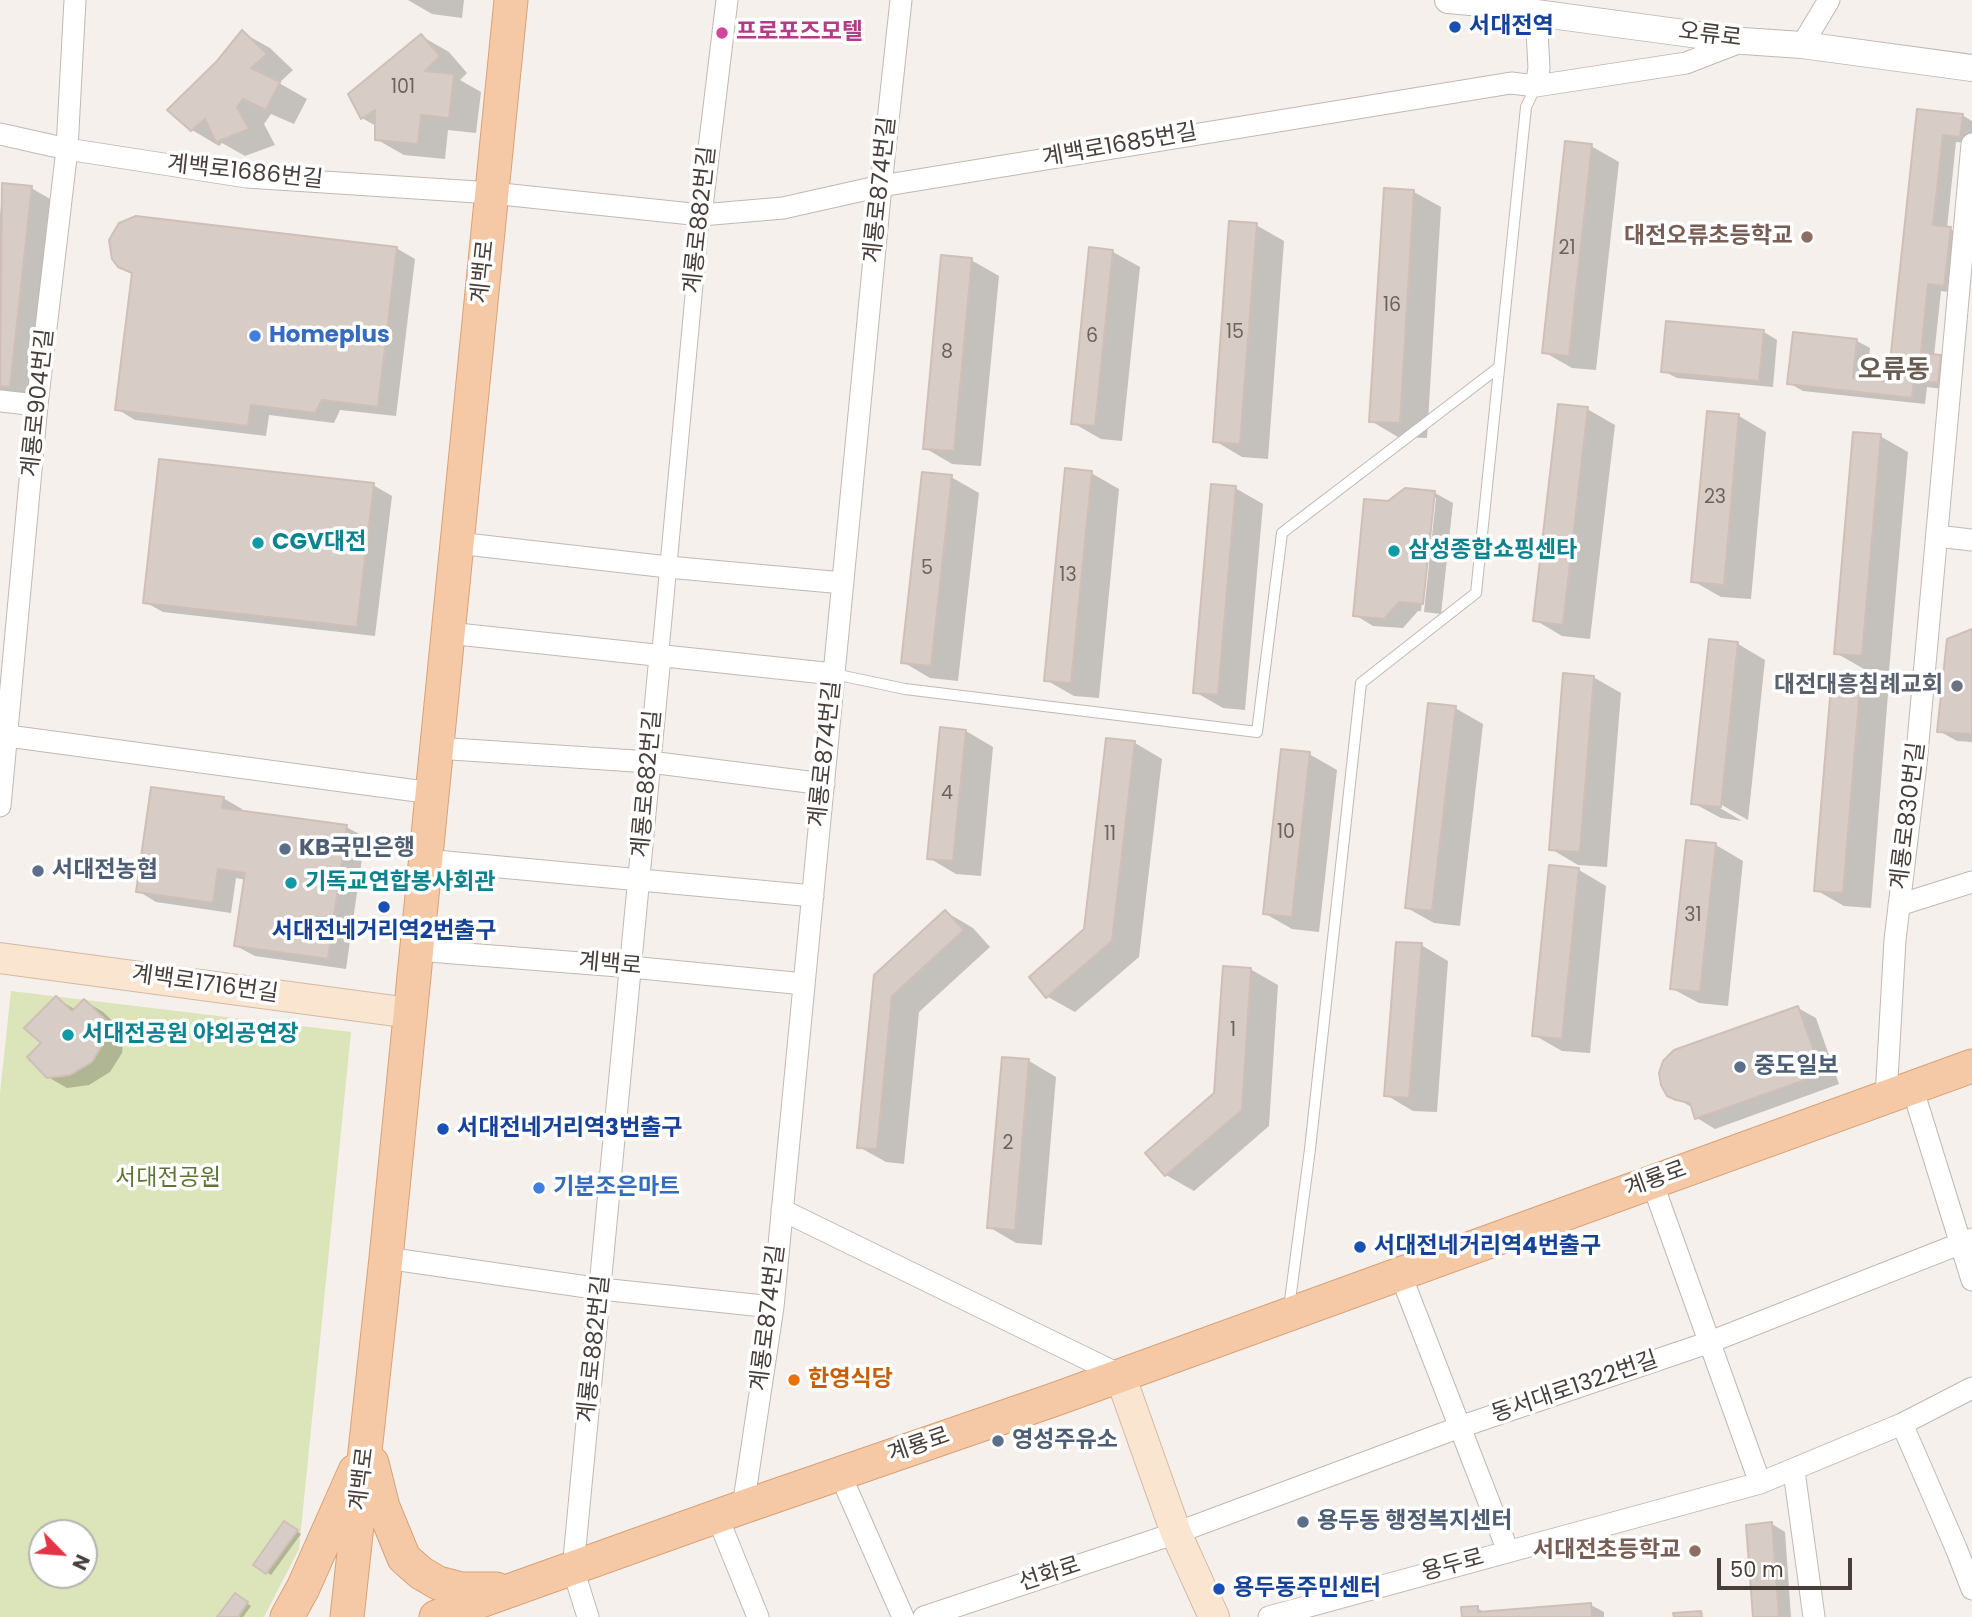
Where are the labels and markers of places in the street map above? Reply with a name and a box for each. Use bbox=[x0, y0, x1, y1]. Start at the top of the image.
place label: 서대전역 bbox=[1469, 13, 1554, 41]
place label: 프로포즈모텔 bbox=[736, 19, 863, 47]
marker: 서대전역 bbox=[1447, 19, 1463, 35]
marker: 프로포즈모텔 bbox=[714, 25, 730, 41]
place label: 대전오류초등학교 bbox=[1624, 223, 1793, 251]
marker: 대전오류초등학교 bbox=[1799, 229, 1815, 245]
place label: Homeplus bbox=[269, 322, 390, 350]
marker: Homeplus bbox=[247, 328, 263, 344]
place label: CGV대전 bbox=[272, 529, 366, 557]
marker: CGV대전 bbox=[250, 535, 266, 551]
place label: 삼성종합쇼핑센타 bbox=[1408, 537, 1577, 565]
marker: 삼성종합쇼핑센타 bbox=[1386, 543, 1402, 559]
place label: 대전대흥침례교회 bbox=[1774, 672, 1943, 700]
marker: 대전대흥침례교회 bbox=[1949, 678, 1965, 694]
place label: KB국민은행 bbox=[299, 835, 415, 863]
marker: KB국민은행 bbox=[277, 841, 293, 857]
place label: 서대전농협 bbox=[52, 857, 158, 885]
marker: 서대전농협 bbox=[30, 863, 46, 879]
place label: 기독교연합봉사회관 bbox=[305, 869, 495, 897]
marker: 기독교연합봉사회관 bbox=[283, 875, 299, 891]
marker: 서대전네거리역2번출구 bbox=[376, 899, 392, 915]
place label: 서대전네거리역2번출구 bbox=[272, 918, 496, 946]
place label: 서대전공원 야외공연장 bbox=[82, 1021, 298, 1049]
marker: 서대전공원 야외공연장 bbox=[60, 1027, 76, 1043]
place label: 중도일보 bbox=[1754, 1053, 1839, 1081]
marker: 중도일보 bbox=[1732, 1059, 1748, 1075]
place label: 서대전네거리역3번출구 bbox=[457, 1115, 683, 1143]
marker: 서대전네거리역3번출구 bbox=[435, 1121, 451, 1137]
place label: 기분조은마트 bbox=[553, 1174, 680, 1202]
marker: 기분조은마트 bbox=[531, 1180, 547, 1196]
place label: 서대전네거리역4번출구 bbox=[1374, 1233, 1601, 1261]
marker: 서대전네거리역4번출구 bbox=[1352, 1239, 1368, 1255]
place label: 한영식당 bbox=[808, 1366, 893, 1394]
marker: 한영식당 bbox=[786, 1372, 802, 1388]
place label: 영성주유소 bbox=[1012, 1427, 1118, 1455]
marker: 영성주유소 bbox=[990, 1433, 1006, 1449]
place label: 용두동 행정복지센터 bbox=[1317, 1508, 1512, 1536]
marker: 용두동 행정복지센터 bbox=[1295, 1514, 1311, 1530]
place label: 서대전초등학교 bbox=[1533, 1537, 1681, 1565]
marker: 서대전초등학교 bbox=[1687, 1543, 1703, 1559]
place label: 용두동주민센터 bbox=[1233, 1575, 1381, 1603]
marker: 용두동주민센터 bbox=[1211, 1581, 1227, 1597]

